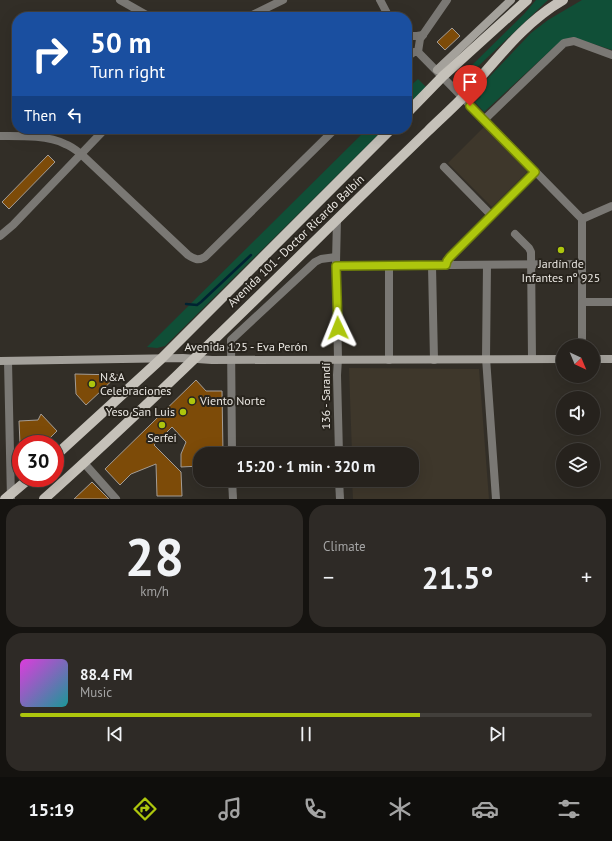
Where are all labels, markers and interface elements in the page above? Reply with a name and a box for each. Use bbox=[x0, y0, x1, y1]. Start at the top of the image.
text: 50 m bbox=[90, 24, 151, 61]
icon: right bbox=[24, 28, 76, 80]
text: Turn right bbox=[90, 60, 165, 83]
pin bbox=[453, 65, 487, 106]
icon: arrive bbox=[459, 71, 481, 93]
icon: left bbox=[64, 104, 86, 126]
text: Then bbox=[24, 106, 56, 125]
street label: Avenida 101 - Doctor Ricardo Balbín bbox=[224, 171, 367, 310]
marker: Jardín de Infantes nº 925 bbox=[556, 245, 566, 255]
place label: Jardín de Infantes nº 925 bbox=[522, 256, 600, 285]
position arrow bbox=[317, 307, 359, 349]
street label: Avenida 125 - Eva Perón bbox=[185, 339, 308, 354]
north arrow bbox=[556, 339, 600, 383]
map controls bbox=[556, 339, 600, 487]
street label: 136 - Sarandí bbox=[318, 362, 333, 430]
place label: N&A Celebraciones bbox=[100, 369, 171, 398]
marker: N&A Celebraciones bbox=[87, 379, 97, 389]
button: sound bbox=[556, 391, 600, 435]
place label: Viento Norte bbox=[199, 393, 265, 408]
marker: Viento Norte bbox=[187, 396, 197, 406]
place label: Yeso San Luis bbox=[106, 404, 175, 419]
marker: Yeso San Luis bbox=[178, 407, 188, 417]
marker: Serfei bbox=[157, 420, 167, 430]
place label: Serfei bbox=[147, 430, 177, 445]
speed limit sign: 30 bbox=[12, 435, 64, 487]
button: layers bbox=[556, 443, 600, 487]
text: 15:20 · 1 min · 320 m bbox=[237, 457, 375, 476]
text: 28 bbox=[125, 523, 184, 590]
text: Climate bbox=[323, 538, 366, 555]
text: 21.5° bbox=[422, 558, 493, 597]
text: − bbox=[323, 563, 334, 591]
text: + bbox=[581, 563, 592, 591]
text: km/h bbox=[140, 583, 169, 600]
text: 88.4 FM bbox=[80, 665, 133, 684]
text: Music bbox=[80, 684, 112, 701]
icon: previous bbox=[104, 723, 126, 745]
icon: pause bbox=[295, 723, 317, 745]
icon: next bbox=[486, 723, 508, 745]
icon: directions bbox=[131, 795, 159, 823]
icon: music bbox=[216, 795, 244, 823]
icon: phone bbox=[301, 795, 329, 823]
icon: climate bbox=[386, 795, 414, 823]
icon: car bbox=[471, 795, 499, 823]
icon: filters bbox=[555, 795, 583, 823]
text: 15:19 bbox=[28, 798, 74, 821]

